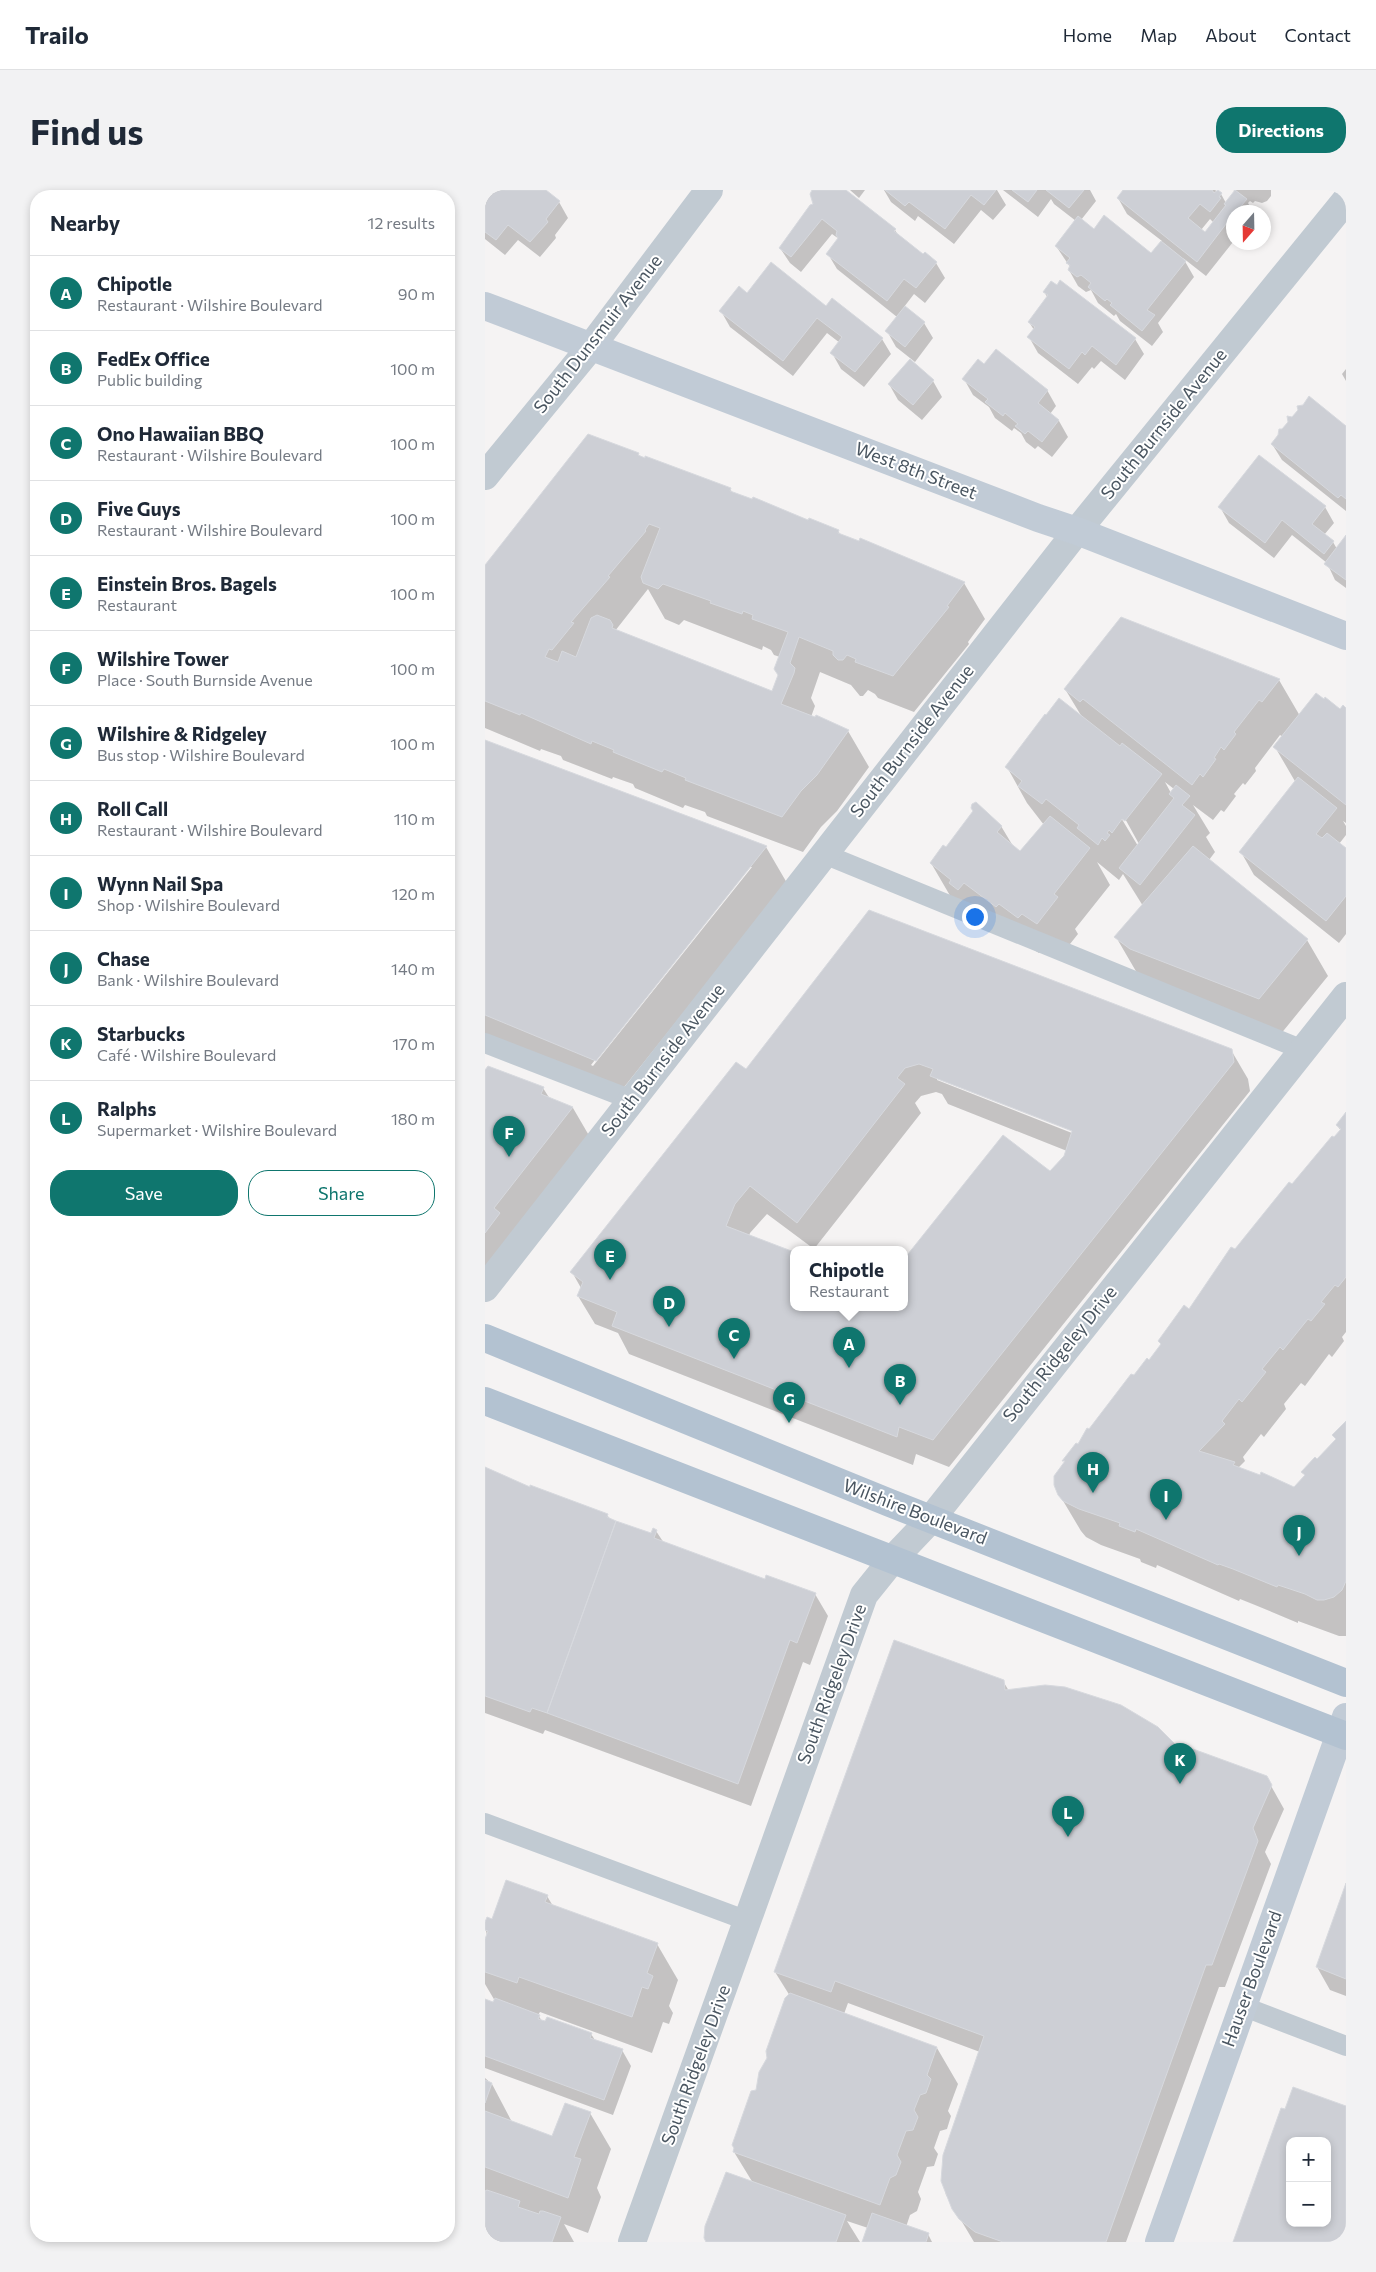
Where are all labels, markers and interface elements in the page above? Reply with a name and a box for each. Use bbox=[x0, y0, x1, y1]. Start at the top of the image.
text: Trailo bbox=[25, 20, 89, 49]
text: Home bbox=[1063, 24, 1112, 46]
text: Map bbox=[1140, 24, 1177, 46]
text: About bbox=[1205, 24, 1257, 46]
text: Contact bbox=[1285, 24, 1351, 46]
button: Directions bbox=[1216, 107, 1346, 153]
text: Find us bbox=[30, 109, 144, 152]
north arrow bbox=[1226, 205, 1271, 250]
text: Nearby bbox=[50, 210, 120, 235]
text: 12 results bbox=[368, 213, 435, 232]
street label: South Dunsmuir Avenue bbox=[528, 250, 666, 417]
text: Chipotle bbox=[97, 272, 172, 295]
text: A bbox=[60, 284, 72, 303]
text: 90 m bbox=[398, 284, 435, 303]
text: Restaurant · Wilshire Boulevard bbox=[97, 295, 323, 314]
street label: South Burnside Avenue bbox=[1096, 343, 1231, 503]
text: FedEx Office bbox=[97, 347, 210, 370]
text: B bbox=[61, 359, 71, 378]
text: 100 m bbox=[390, 359, 435, 378]
text: Public building bbox=[97, 370, 202, 389]
text: Ono Hawaiian BBQ bbox=[97, 422, 264, 445]
text: C bbox=[61, 434, 71, 453]
text: 100 m bbox=[390, 434, 435, 453]
street label: West 8th Street bbox=[852, 437, 980, 503]
text: Restaurant · Wilshire Boulevard bbox=[97, 445, 323, 464]
text: Five Guys bbox=[97, 497, 181, 520]
text: D bbox=[60, 509, 72, 528]
text: 100 m bbox=[390, 509, 435, 528]
text: Restaurant · Wilshire Boulevard bbox=[97, 520, 323, 539]
text: Einstein Bros. Bagels bbox=[97, 572, 277, 595]
text: E bbox=[61, 584, 71, 603]
text: 100 m bbox=[390, 584, 435, 603]
text: Restaurant bbox=[97, 595, 177, 614]
text: Wilshire Tower bbox=[97, 647, 229, 670]
text: F bbox=[61, 659, 71, 678]
text: 100 m bbox=[390, 659, 435, 678]
street label: South Burnside Avenue bbox=[845, 660, 978, 821]
text: Place · South Burnside Avenue bbox=[97, 670, 313, 689]
text: Wilshire & Ridgeley bbox=[97, 722, 267, 745]
text: G bbox=[60, 734, 72, 753]
text: 100 m bbox=[390, 734, 435, 753]
text: Bus stop · Wilshire Boulevard bbox=[97, 745, 305, 764]
text: Roll Call bbox=[97, 797, 168, 820]
text: H bbox=[60, 809, 72, 828]
text: 110 m bbox=[394, 809, 435, 828]
text: Restaurant · Wilshire Boulevard bbox=[97, 820, 323, 839]
text: Wynn Nail Spa bbox=[97, 872, 223, 895]
text: I bbox=[63, 884, 69, 903]
text: 120 m bbox=[392, 884, 435, 903]
text: Shop · Wilshire Boulevard bbox=[97, 895, 280, 914]
your location bbox=[962, 904, 988, 930]
text: Chase bbox=[97, 947, 150, 970]
text: J bbox=[63, 959, 69, 978]
text: 140 m bbox=[391, 959, 435, 978]
text: Bank · Wilshire Boulevard bbox=[97, 970, 279, 989]
street label: South Burnside Avenue bbox=[596, 979, 729, 1140]
text: Starbucks bbox=[97, 1022, 185, 1045]
text: K bbox=[60, 1034, 72, 1053]
text: 170 m bbox=[392, 1034, 435, 1053]
text: Café · Wilshire Boulevard bbox=[97, 1045, 276, 1064]
text: Ralphs bbox=[97, 1097, 156, 1120]
text: L bbox=[61, 1109, 71, 1128]
text: 180 m bbox=[391, 1109, 435, 1128]
pin: F bbox=[493, 1116, 525, 1157]
text: Supermarket · Wilshire Boulevard bbox=[97, 1120, 337, 1139]
button: Save bbox=[50, 1170, 238, 1216]
button: Share bbox=[248, 1170, 435, 1216]
pin: E bbox=[594, 1239, 626, 1280]
popup bbox=[790, 1246, 908, 1311]
text: Chipotle bbox=[809, 1258, 884, 1281]
text: Restaurant bbox=[809, 1281, 889, 1300]
street label: South Ridgeley Drive bbox=[998, 1281, 1121, 1426]
pin: D bbox=[653, 1286, 685, 1327]
pin: C bbox=[718, 1318, 750, 1359]
pin: A bbox=[833, 1327, 865, 1368]
pin: B bbox=[884, 1364, 916, 1405]
pin: G bbox=[773, 1382, 805, 1423]
pin: H bbox=[1077, 1452, 1109, 1493]
street label: Wilshire Boulevard bbox=[840, 1473, 991, 1549]
pin: I bbox=[1150, 1479, 1182, 1520]
pin: J bbox=[1283, 1515, 1315, 1556]
street label: South Ridgeley Drive bbox=[792, 1601, 870, 1767]
pin: K bbox=[1164, 1743, 1196, 1784]
pin: L bbox=[1052, 1796, 1084, 1837]
street label: Hauser Boulevard bbox=[1216, 1908, 1286, 2050]
street label: South Ridgeley Drive bbox=[656, 1982, 734, 2148]
map controls bbox=[1286, 2137, 1331, 2227]
button: + bbox=[1286, 2137, 1331, 2182]
button: − bbox=[1286, 2182, 1331, 2227]

